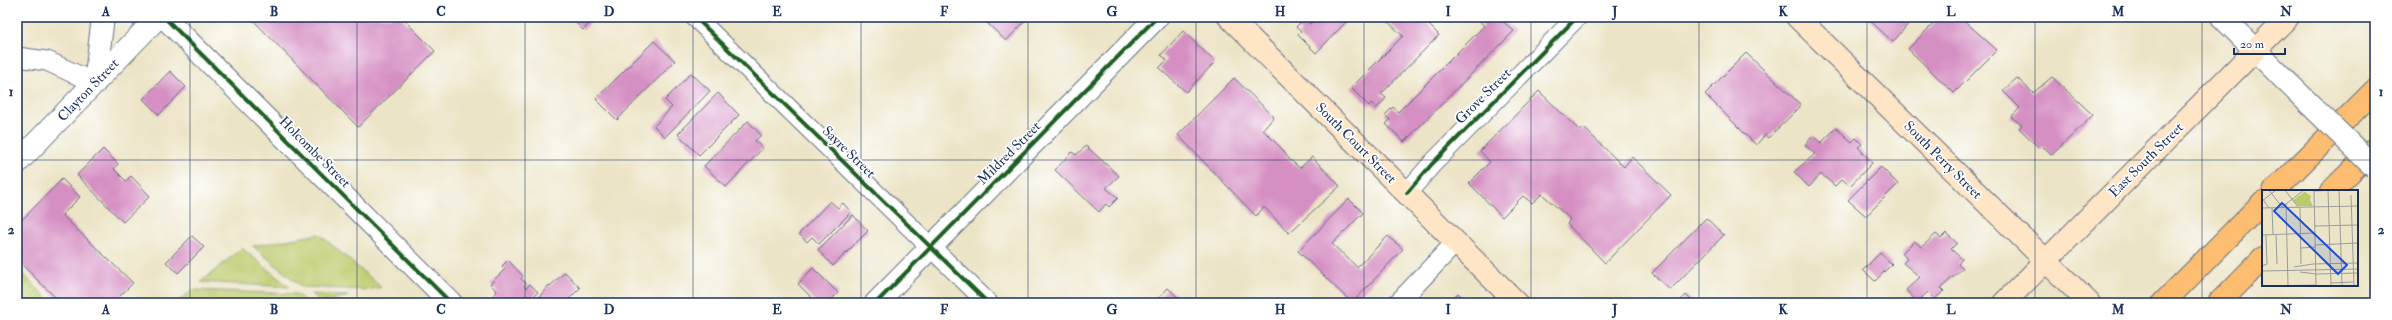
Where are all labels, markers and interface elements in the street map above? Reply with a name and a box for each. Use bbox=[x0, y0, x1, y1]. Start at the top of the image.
text: A bbox=[101, 4, 111, 20]
text: B bbox=[270, 4, 278, 20]
text: C bbox=[436, 4, 446, 20]
text: D bbox=[604, 4, 615, 20]
text: E bbox=[772, 4, 782, 20]
text: F bbox=[940, 4, 949, 20]
text: G bbox=[1107, 4, 1118, 20]
text: H bbox=[1275, 4, 1286, 20]
text: I bbox=[1445, 4, 1451, 20]
text: J bbox=[1611, 4, 1618, 21]
text: K bbox=[1778, 4, 1788, 20]
text: L bbox=[1946, 4, 1956, 20]
text: M bbox=[2111, 4, 2125, 20]
text: N bbox=[2279, 4, 2292, 20]
scale bar bbox=[2234, 30, 2285, 56]
text: 20 m bbox=[2240, 37, 2265, 52]
street label: Clayton Street bbox=[54, 55, 123, 126]
street label: Grove Street bbox=[1452, 64, 1515, 127]
text: 1 bbox=[9, 84, 14, 100]
text: 1 bbox=[2379, 84, 2384, 100]
street label: South Court Street bbox=[1312, 99, 1400, 187]
street label: Holcombe Street bbox=[276, 113, 355, 192]
street label: South Perry Street bbox=[1900, 117, 1986, 204]
street label: Mildred Street bbox=[974, 118, 1044, 188]
street label: East South Street bbox=[2105, 119, 2187, 201]
street label: Sayre Street bbox=[818, 123, 879, 183]
inset map bbox=[2262, 190, 2358, 286]
text: 2 bbox=[8, 222, 15, 238]
text: 2 bbox=[2378, 222, 2385, 238]
text: A bbox=[101, 302, 111, 318]
text: B bbox=[270, 302, 278, 318]
text: C bbox=[436, 302, 446, 318]
text: D bbox=[604, 302, 615, 318]
text: E bbox=[772, 302, 782, 318]
text: F bbox=[940, 302, 949, 318]
text: G bbox=[1107, 302, 1118, 318]
text: H bbox=[1275, 302, 1286, 318]
text: I bbox=[1445, 302, 1451, 318]
text: J bbox=[1611, 302, 1618, 319]
text: K bbox=[1778, 302, 1788, 318]
text: L bbox=[1946, 302, 1956, 318]
text: M bbox=[2111, 302, 2125, 318]
text: N bbox=[2279, 302, 2292, 318]

